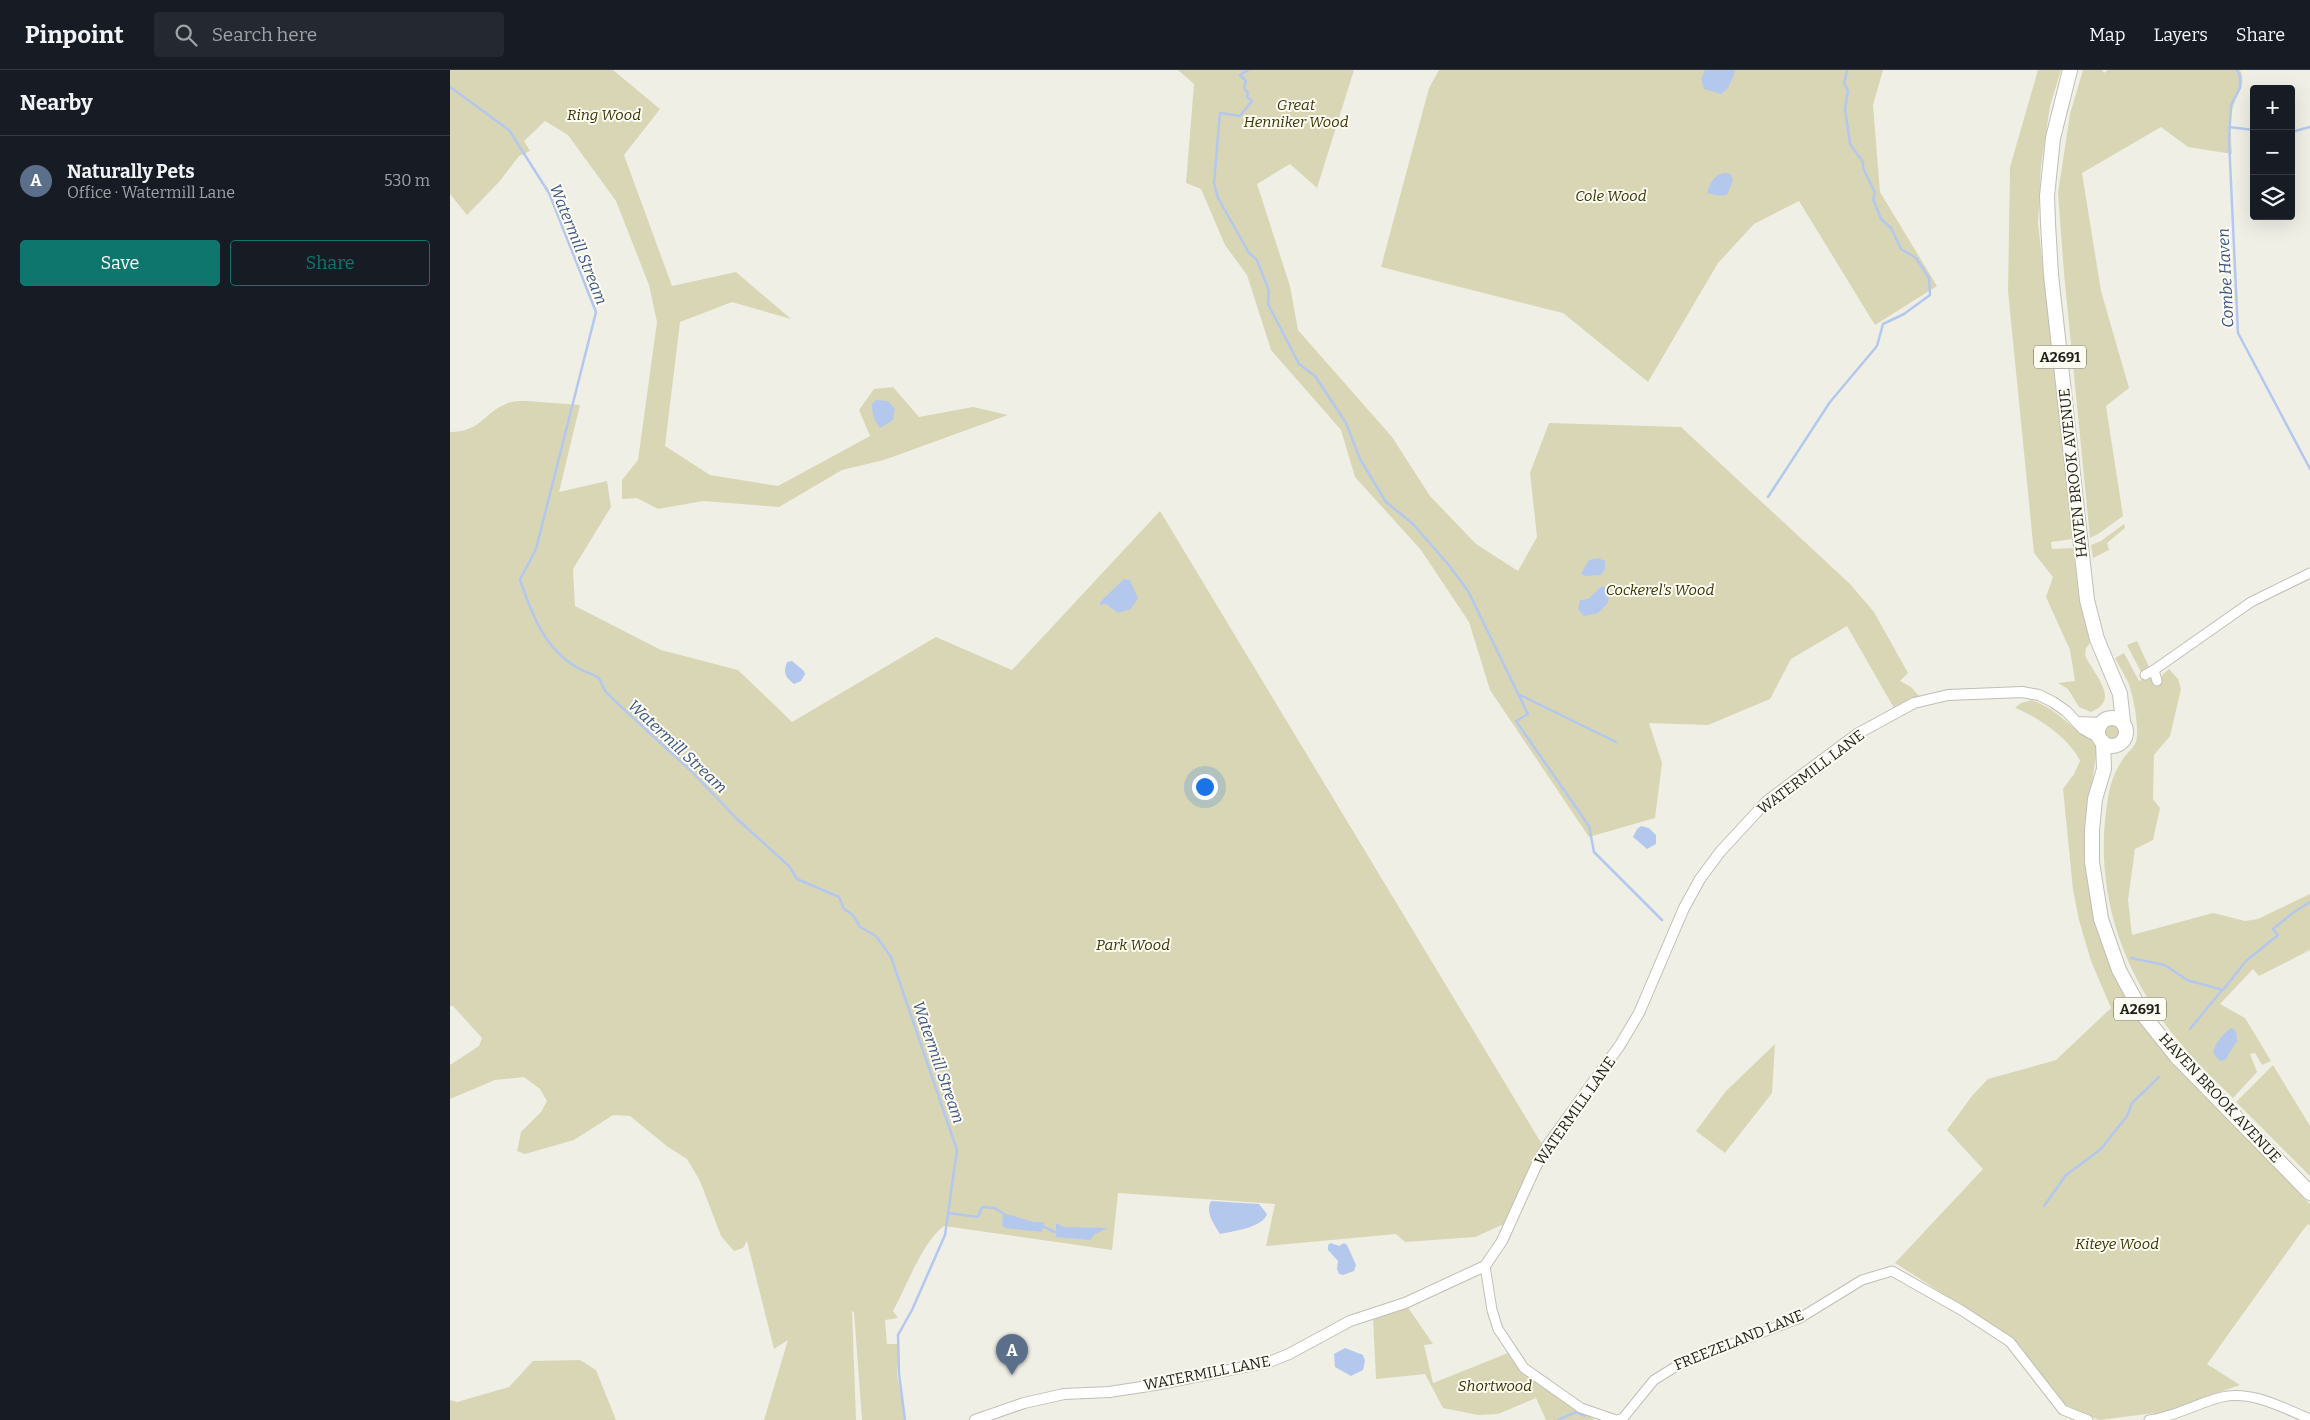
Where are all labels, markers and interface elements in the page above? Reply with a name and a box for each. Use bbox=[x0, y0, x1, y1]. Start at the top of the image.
search box bbox=[154, 12, 504, 57]
text: Pinpoint bbox=[25, 21, 124, 49]
icon: search bbox=[172, 21, 200, 49]
text: Search here bbox=[212, 23, 317, 46]
text: Map bbox=[2089, 24, 2125, 46]
text: Layers bbox=[2153, 24, 2208, 46]
text: Share bbox=[2236, 24, 2285, 46]
map controls bbox=[2250, 85, 2295, 220]
button: + bbox=[2250, 85, 2295, 130]
text: Nearby bbox=[20, 90, 93, 116]
park label: Great Henniker Wood bbox=[1243, 96, 1349, 131]
park label: Ring Wood bbox=[567, 106, 641, 124]
button: − bbox=[2250, 130, 2295, 175]
text: Naturally Pets bbox=[67, 160, 195, 183]
text: A bbox=[30, 171, 42, 190]
text: 530 m bbox=[384, 171, 430, 190]
button: layers bbox=[2250, 175, 2295, 220]
water label: Watermill Stream bbox=[546, 181, 611, 307]
text: Office · Watermill Lane bbox=[67, 183, 235, 202]
park label: Cole Wood bbox=[1575, 187, 1647, 205]
water label: Combe Haven bbox=[2213, 228, 2238, 328]
button: Save bbox=[20, 240, 220, 286]
button: Share bbox=[230, 240, 430, 286]
road number: A2691 bbox=[2034, 346, 2086, 368]
street label: HAVEN BROOK AVENUE bbox=[2055, 387, 2091, 559]
park label: Cockerel's Wood bbox=[1606, 581, 1715, 599]
water label: Watermill Stream bbox=[624, 696, 731, 797]
street label: WATERMILL LANE bbox=[1754, 726, 1868, 818]
your location bbox=[1192, 774, 1218, 800]
park label: Park Wood bbox=[1096, 936, 1170, 954]
road number: A2691 bbox=[2114, 998, 2166, 1021]
water label: Watermill Stream bbox=[909, 999, 968, 1126]
street label: HAVEN BROOK AVENUE bbox=[2155, 1029, 2285, 1167]
street label: WATERMILL LANE bbox=[1531, 1053, 1619, 1169]
park label: Kiteye Wood bbox=[2075, 1235, 2159, 1253]
street label: FREEZELAND LANE bbox=[1672, 1306, 1806, 1374]
pin: A bbox=[996, 1334, 1028, 1375]
street label: WATERMILL LANE bbox=[1142, 1352, 1272, 1394]
park label: Shortwood bbox=[1458, 1377, 1532, 1395]

